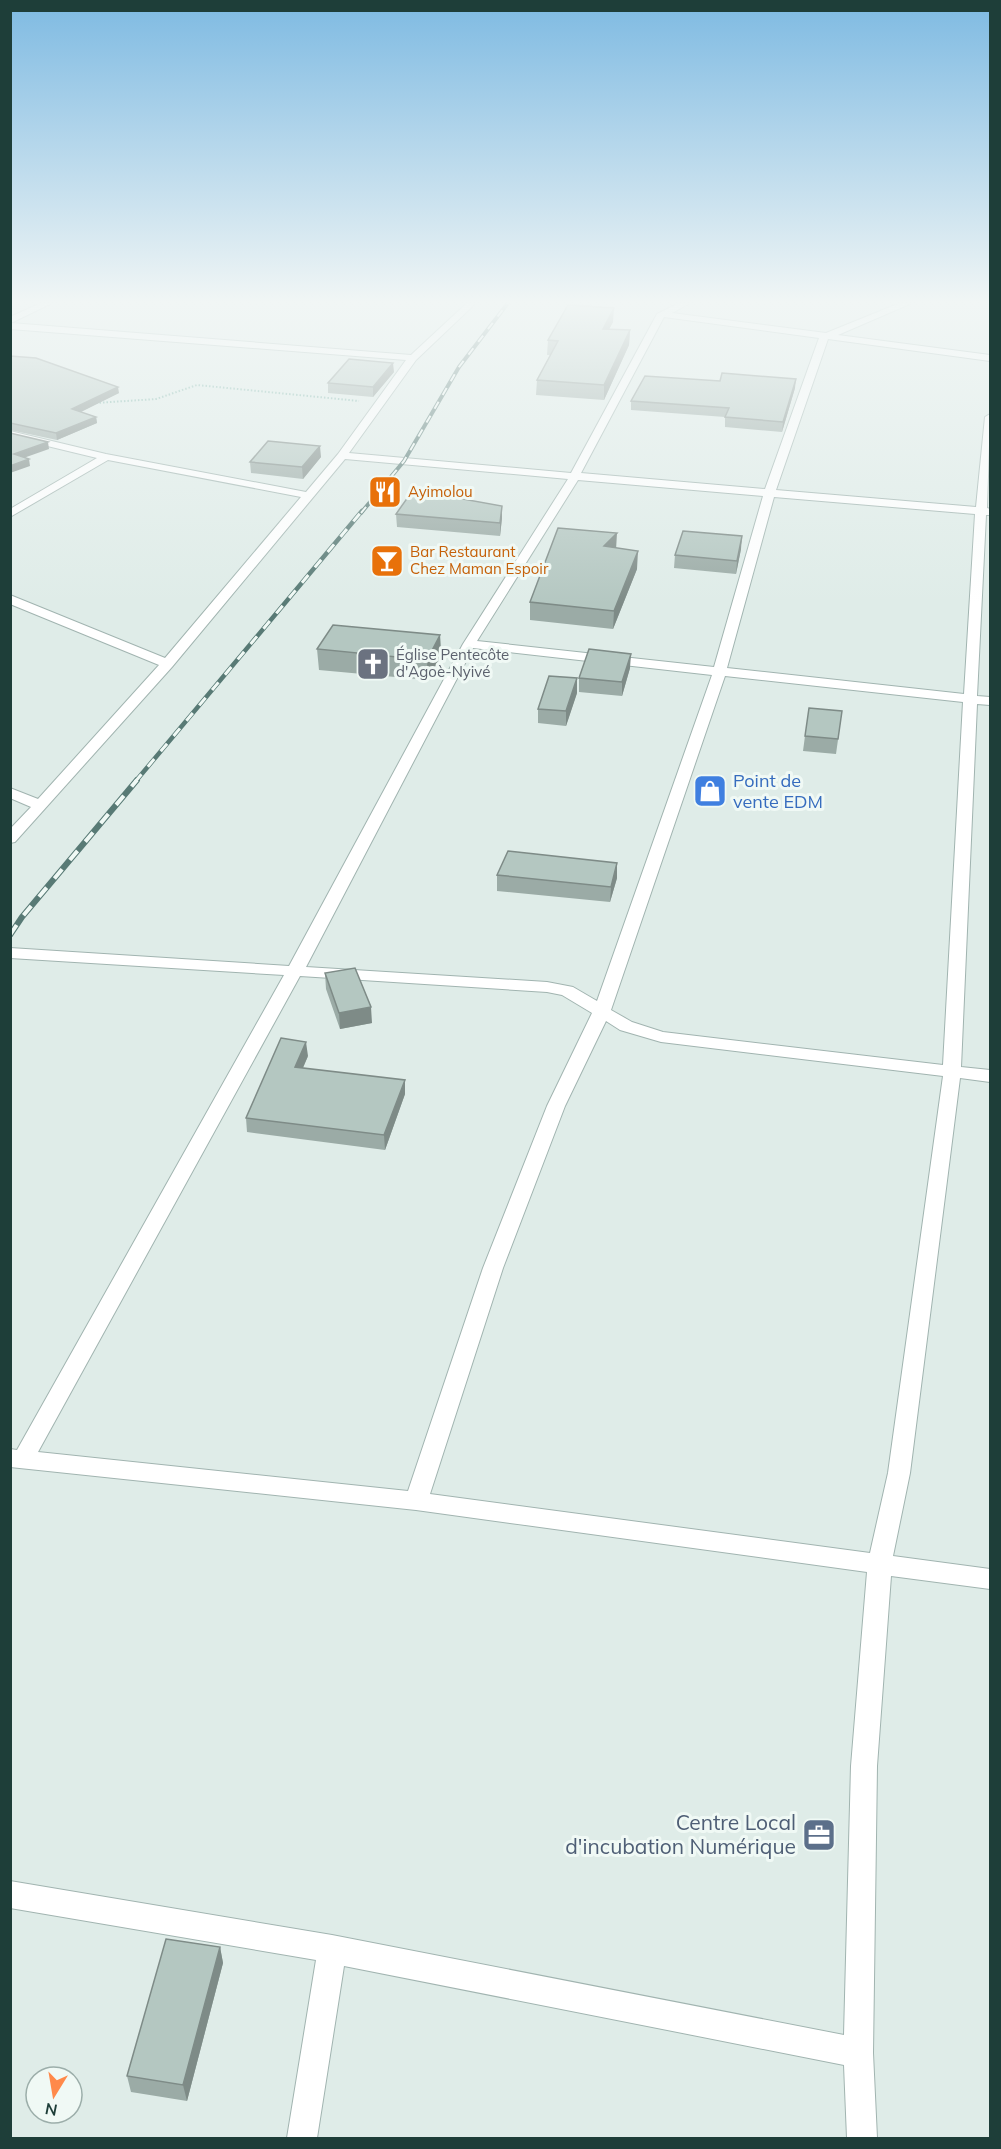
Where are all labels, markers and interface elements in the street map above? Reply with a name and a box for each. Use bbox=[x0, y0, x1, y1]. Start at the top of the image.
restaurant icon: Ayimolou bbox=[367, 474, 403, 510]
place label: Ayimolou bbox=[408, 482, 473, 501]
place label: Bar Restaurant Chez Maman Espoir bbox=[410, 542, 549, 578]
bar icon: Bar Restaurant Chez Maman Espoir bbox=[369, 543, 405, 579]
place label: Église Pentecôte d'Agoè-Nyivé bbox=[396, 645, 509, 681]
church icon: Église Pentecôte d'Agoè-Nyivé bbox=[355, 646, 391, 682]
place label: Point de vente EDM bbox=[733, 769, 823, 813]
shop icon: Point de vente EDM bbox=[692, 773, 728, 809]
place label: Centre Local d'incubation Numérique bbox=[565, 1809, 796, 1859]
office icon: Centre Local d'incubation Numérique bbox=[801, 1817, 837, 1853]
north arrow bbox=[24, 2065, 84, 2125]
text: N bbox=[43, 2099, 59, 2121]

